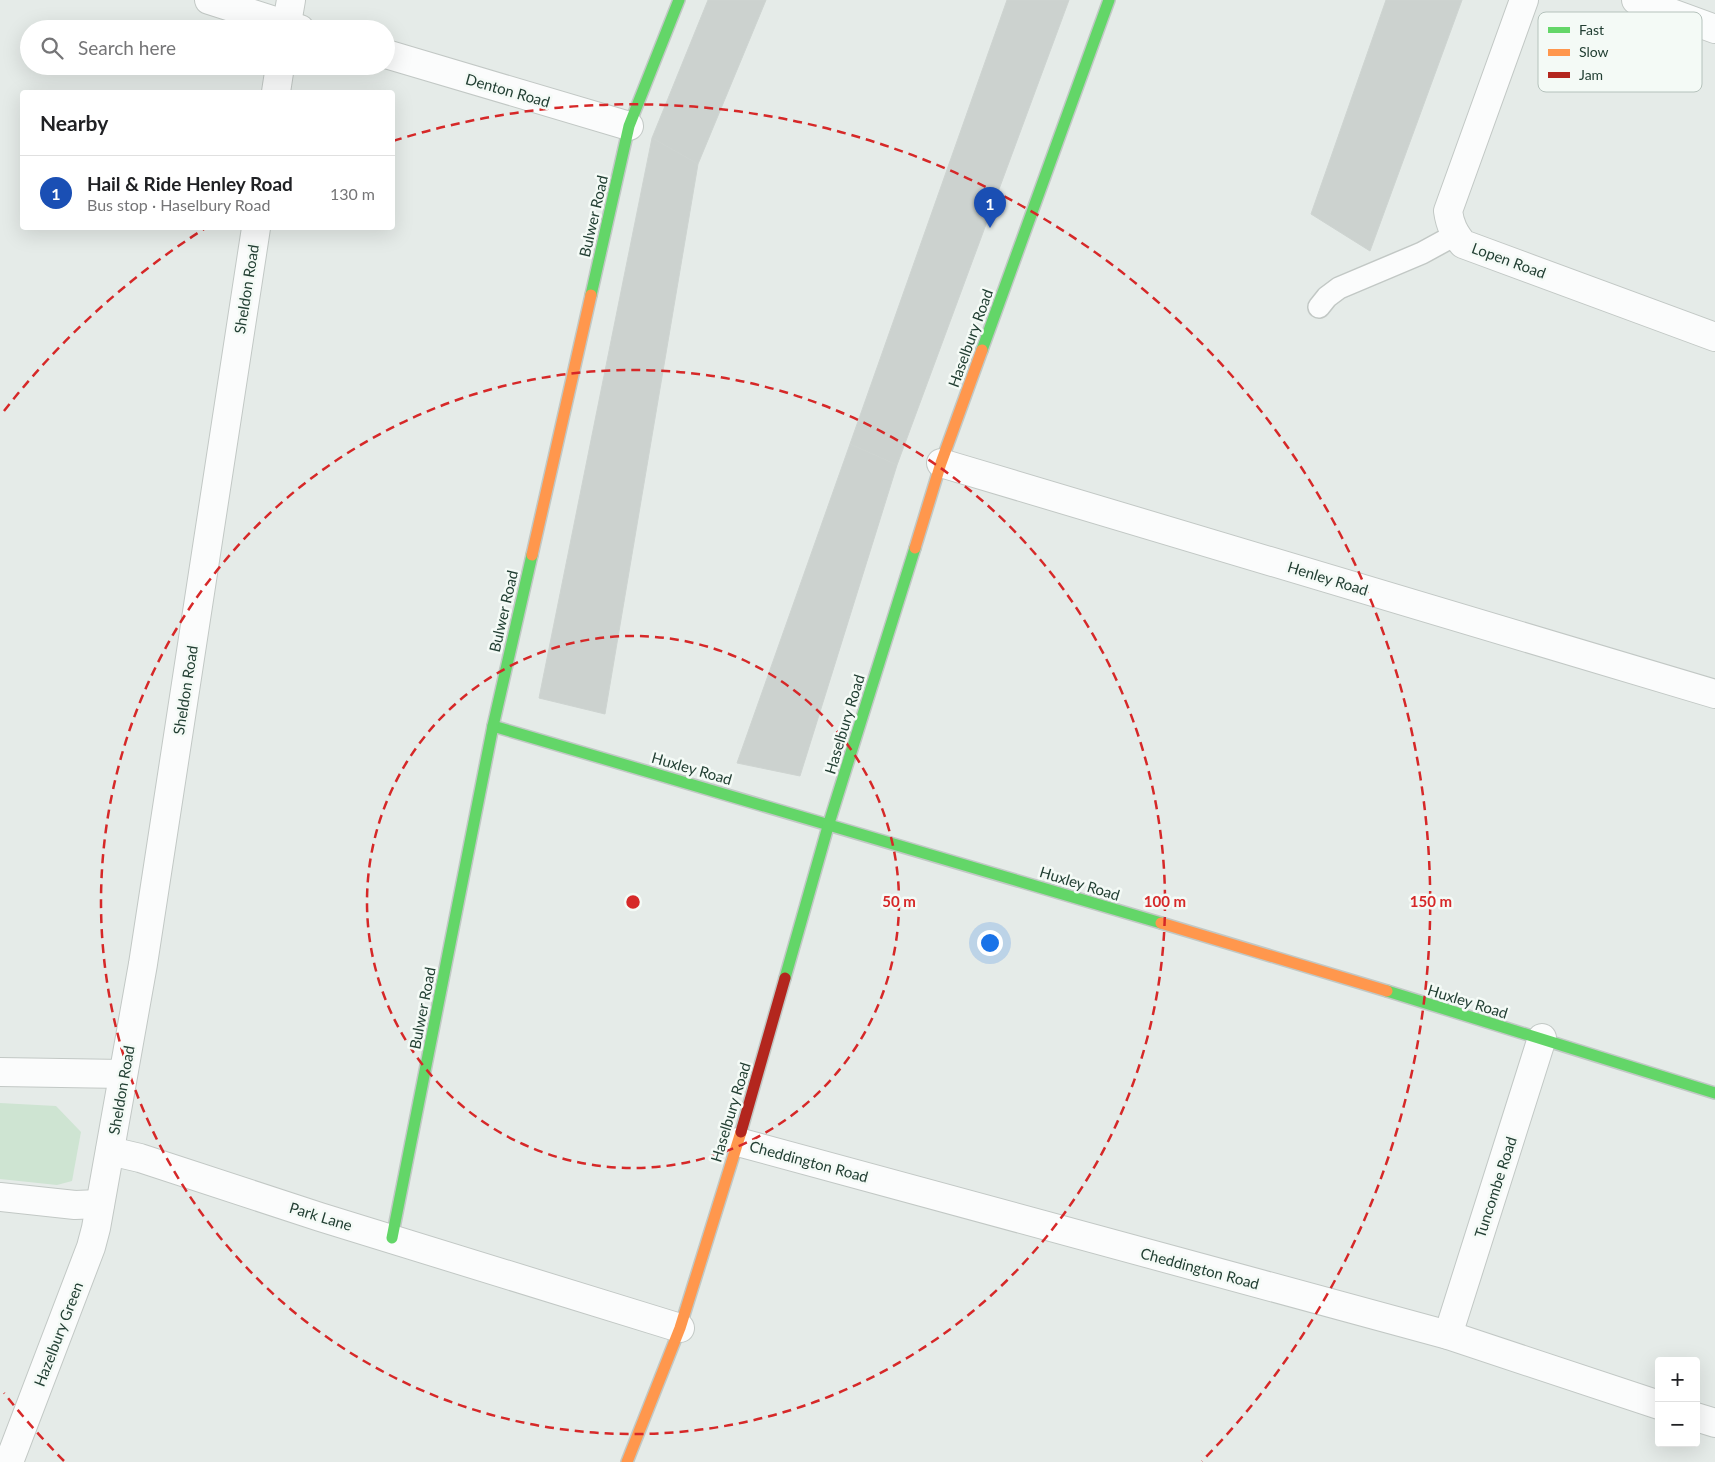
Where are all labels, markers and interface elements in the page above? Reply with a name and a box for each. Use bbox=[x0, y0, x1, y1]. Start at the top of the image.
legend bbox=[1538, 12, 1702, 92]
search box bbox=[20, 20, 395, 75]
text: Fast bbox=[1579, 21, 1604, 38]
icon: search bbox=[38, 34, 66, 62]
text: Search here bbox=[78, 36, 176, 59]
text: Slow bbox=[1579, 43, 1609, 60]
text: Jam bbox=[1579, 66, 1603, 83]
street label: Denton Road bbox=[464, 69, 552, 111]
text: Nearby bbox=[40, 110, 108, 135]
text: Hail & Ride Henley Road bbox=[87, 172, 293, 195]
street label: Bulwer Road bbox=[575, 173, 611, 259]
text: 1 bbox=[51, 184, 61, 203]
text: 130 m bbox=[330, 184, 375, 203]
pin: 1 bbox=[974, 187, 1006, 228]
text: Bus stop · Haselbury Road bbox=[87, 195, 270, 214]
street label: Lopen Road bbox=[1470, 238, 1548, 282]
street label: Sheldon Road bbox=[230, 243, 262, 335]
street label: Haselbury Road bbox=[944, 286, 996, 390]
street label: Henley Road bbox=[1286, 557, 1370, 599]
street label: Bulwer Road bbox=[485, 568, 521, 654]
street label: Sheldon Road bbox=[169, 644, 201, 736]
street label: Haselbury Road bbox=[820, 672, 868, 776]
street label: Huxley Road bbox=[650, 748, 734, 788]
street label: Huxley Road bbox=[1038, 862, 1122, 904]
text: 50 m bbox=[882, 892, 916, 910]
text: 100 m bbox=[1144, 892, 1186, 910]
text: 150 m bbox=[1410, 892, 1452, 910]
centre of rings bbox=[624, 893, 642, 911]
your location bbox=[977, 930, 1003, 956]
street label: Bulwer Road bbox=[405, 965, 439, 1051]
street label: Huxley Road bbox=[1426, 980, 1510, 1022]
street label: Sheldon Road bbox=[104, 1044, 138, 1136]
street label: Haselbury Road bbox=[706, 1060, 754, 1164]
street label: Tuncombe Road bbox=[1470, 1134, 1520, 1240]
street label: Cheddington Road bbox=[748, 1136, 870, 1186]
street label: Park Lane bbox=[287, 1198, 355, 1234]
street label: Cheddington Road bbox=[1139, 1243, 1261, 1293]
street label: Hazelbury Green bbox=[30, 1279, 86, 1389]
map controls bbox=[1655, 1357, 1700, 1447]
button: + bbox=[1655, 1357, 1700, 1402]
button: − bbox=[1655, 1402, 1700, 1447]

